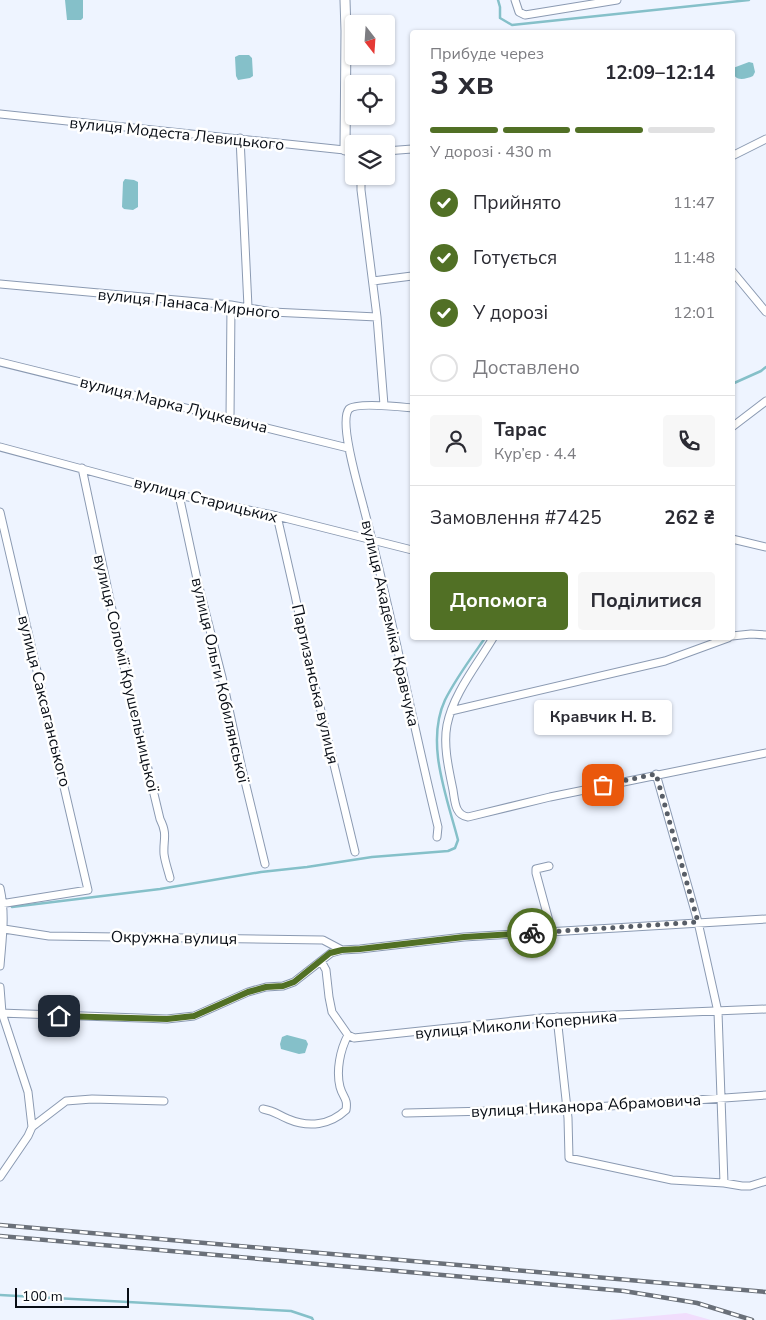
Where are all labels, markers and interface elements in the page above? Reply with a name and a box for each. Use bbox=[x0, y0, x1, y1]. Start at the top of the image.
north arrow bbox=[345, 15, 395, 65]
map controls bbox=[345, 15, 395, 185]
text: Прибуде через bbox=[430, 43, 544, 65]
text: 12:09–12:14 bbox=[605, 60, 715, 86]
text: 3 хв bbox=[430, 62, 494, 105]
button: locate bbox=[345, 75, 395, 125]
street label: вулиця Модеста Левицького bbox=[68, 112, 285, 156]
button: layers bbox=[345, 135, 395, 185]
text: У дорозі · 430 m bbox=[430, 141, 552, 163]
icon: check bbox=[430, 189, 458, 217]
text: Прийнято bbox=[473, 190, 561, 216]
text: 11:47 bbox=[673, 192, 715, 214]
icon: check bbox=[430, 244, 458, 272]
text: Готується bbox=[473, 245, 557, 271]
text: 11:48 bbox=[673, 247, 715, 269]
street label: вулиця Панаса Мирного bbox=[96, 283, 281, 325]
icon: check bbox=[430, 299, 458, 327]
text: У дорозі bbox=[473, 300, 548, 326]
text: 12:01 bbox=[673, 302, 715, 324]
text: Доставлено bbox=[473, 355, 580, 381]
street label: вулиця Марка Луцкевича bbox=[78, 371, 270, 439]
button: person bbox=[430, 415, 482, 467]
button: phone bbox=[663, 415, 715, 467]
text: Тарас bbox=[494, 417, 547, 443]
text: Кур’єр · 4.4 bbox=[494, 443, 576, 465]
street label: вулиця Старицьких bbox=[132, 471, 280, 529]
text: Замовлення #7425 bbox=[430, 505, 602, 531]
text: 262 ₴ bbox=[664, 505, 715, 531]
street label: вулиця Академіка Кравчука bbox=[356, 518, 425, 729]
street label: вулиця Соломії Крушельницької bbox=[88, 552, 164, 795]
button: Допомога bbox=[430, 572, 568, 630]
button: Поділитися bbox=[578, 572, 715, 630]
street label: вулиця Ольги Кобилянської bbox=[186, 575, 255, 786]
street label: Партизанська вулиця bbox=[286, 602, 344, 766]
street label: вулиця Саксаганського bbox=[12, 613, 76, 789]
callout: Кравчик Н. В. bbox=[534, 700, 672, 735]
text: Кравчик Н. В. bbox=[550, 706, 656, 728]
pin bbox=[582, 764, 624, 806]
icon: bag bbox=[589, 771, 617, 799]
courier bbox=[507, 908, 557, 958]
icon: bike bbox=[518, 919, 546, 947]
street label: Окружна вулиця bbox=[111, 926, 237, 950]
pin bbox=[38, 995, 80, 1037]
icon: home bbox=[45, 1002, 73, 1030]
street label: вулиця Миколи Коперника bbox=[414, 1005, 618, 1045]
street label: вулиця Никанора Абрамовича bbox=[470, 1089, 702, 1123]
scale bar bbox=[15, 1285, 129, 1308]
text: 100 m bbox=[22, 1287, 63, 1306]

